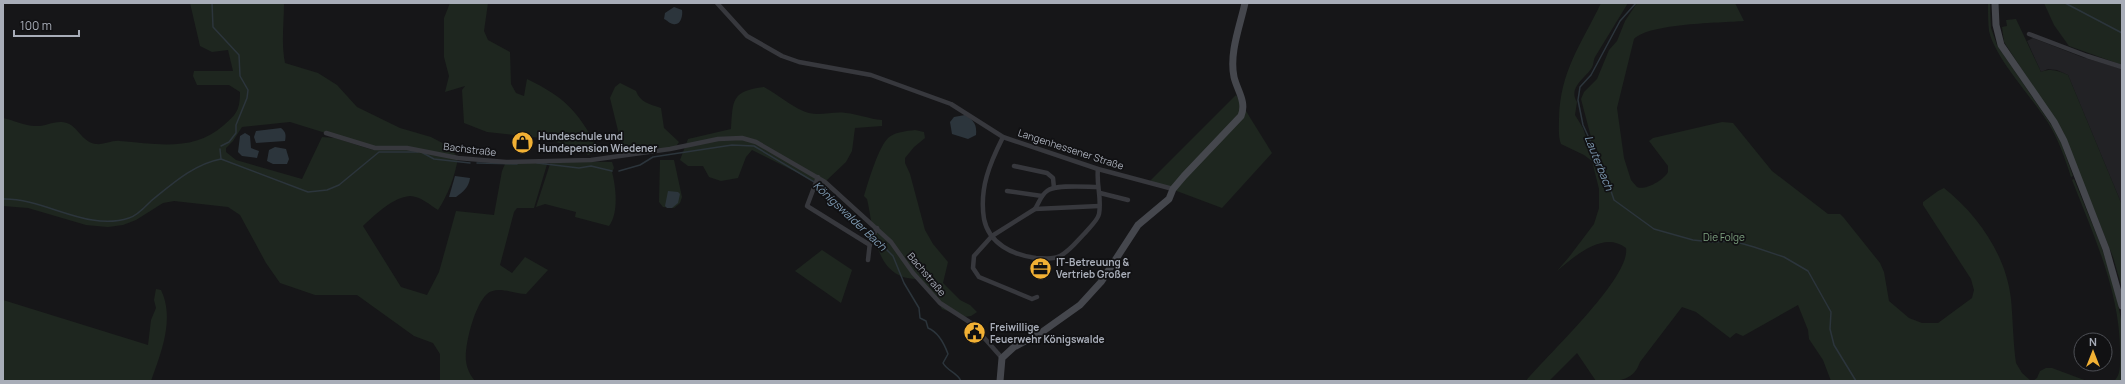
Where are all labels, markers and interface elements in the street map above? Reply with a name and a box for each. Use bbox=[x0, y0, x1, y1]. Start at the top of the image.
scale bar bbox=[14, 12, 79, 38]
text: 100 m bbox=[20, 17, 52, 34]
street label: Langenhessener Straße bbox=[1016, 125, 1126, 173]
shop icon: Hundeschule und Hundepension Wiedener bbox=[510, 129, 536, 155]
place label: Hundeschule und Hundepension Wiedener bbox=[538, 129, 657, 155]
water label: Lauterbach bbox=[1582, 133, 1617, 193]
street label: Bachstraße bbox=[443, 139, 497, 159]
water label: Königswalder Bach bbox=[810, 178, 891, 254]
park label: Die Folge bbox=[1703, 230, 1745, 244]
street label: Bachstraße bbox=[905, 249, 950, 299]
office icon: IT-Betreuung & Vertrieb Großer bbox=[1027, 255, 1053, 281]
place label: IT-Betreuung & Vertrieb Großer bbox=[1056, 255, 1131, 281]
public building icon: Freiwillige Feuerwehr Königswalde bbox=[961, 320, 987, 346]
place label: Freiwillige Feuerwehr Königswalde bbox=[990, 320, 1105, 346]
north arrow bbox=[2073, 332, 2113, 372]
text: N bbox=[2089, 334, 2097, 349]

